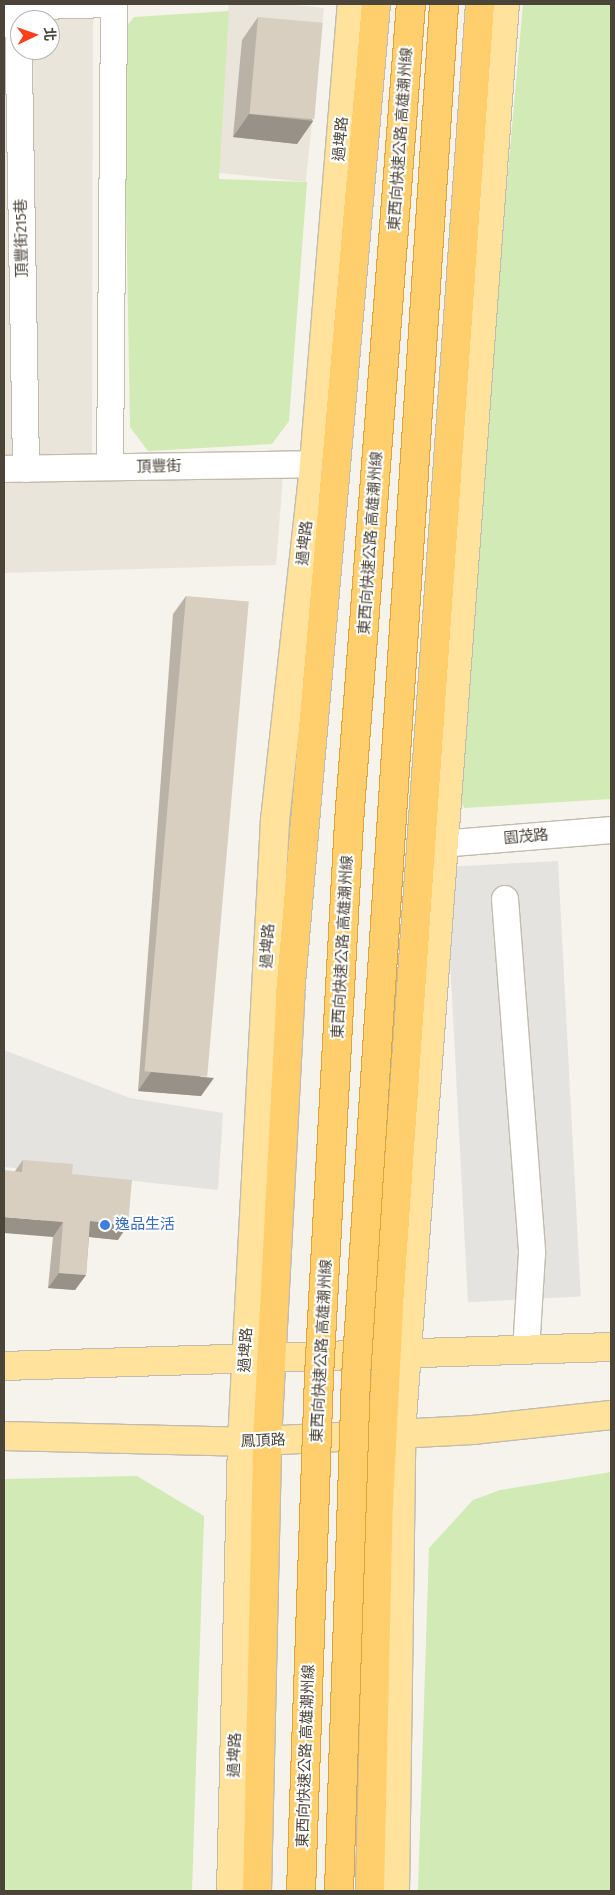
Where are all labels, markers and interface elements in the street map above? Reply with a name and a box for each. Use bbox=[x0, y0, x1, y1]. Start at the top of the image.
north arrow bbox=[10, 10, 60, 60]
text: 北 bbox=[41, 27, 58, 42]
street label: 東西向快速公路 高雄潮州線 bbox=[386, 47, 416, 231]
street label: 過埤路 bbox=[330, 116, 352, 162]
street label: 頂豐街215巷 bbox=[12, 198, 32, 278]
street label: 東西向快速公路 高雄潮州線 bbox=[356, 451, 386, 635]
street label: 頂豐街 bbox=[136, 458, 182, 476]
street label: 過埤路 bbox=[294, 520, 316, 566]
street label: 園茂路 bbox=[503, 826, 549, 848]
street label: 東西向快速公路 高雄潮州線 bbox=[329, 855, 357, 1039]
street label: 過埤路 bbox=[258, 923, 278, 969]
place label: 逸品生活 bbox=[115, 1216, 175, 1234]
marker: 逸品生活 bbox=[99, 1219, 111, 1231]
street label: 東西向快速公路 高雄潮州線 bbox=[308, 1259, 336, 1443]
street label: 過埤路 bbox=[236, 1327, 256, 1373]
street label: 鳳頂路 bbox=[240, 1431, 286, 1451]
street label: 東西向快速公路 高雄潮州線 bbox=[294, 1664, 318, 1848]
street label: 過埤路 bbox=[225, 1732, 245, 1778]

